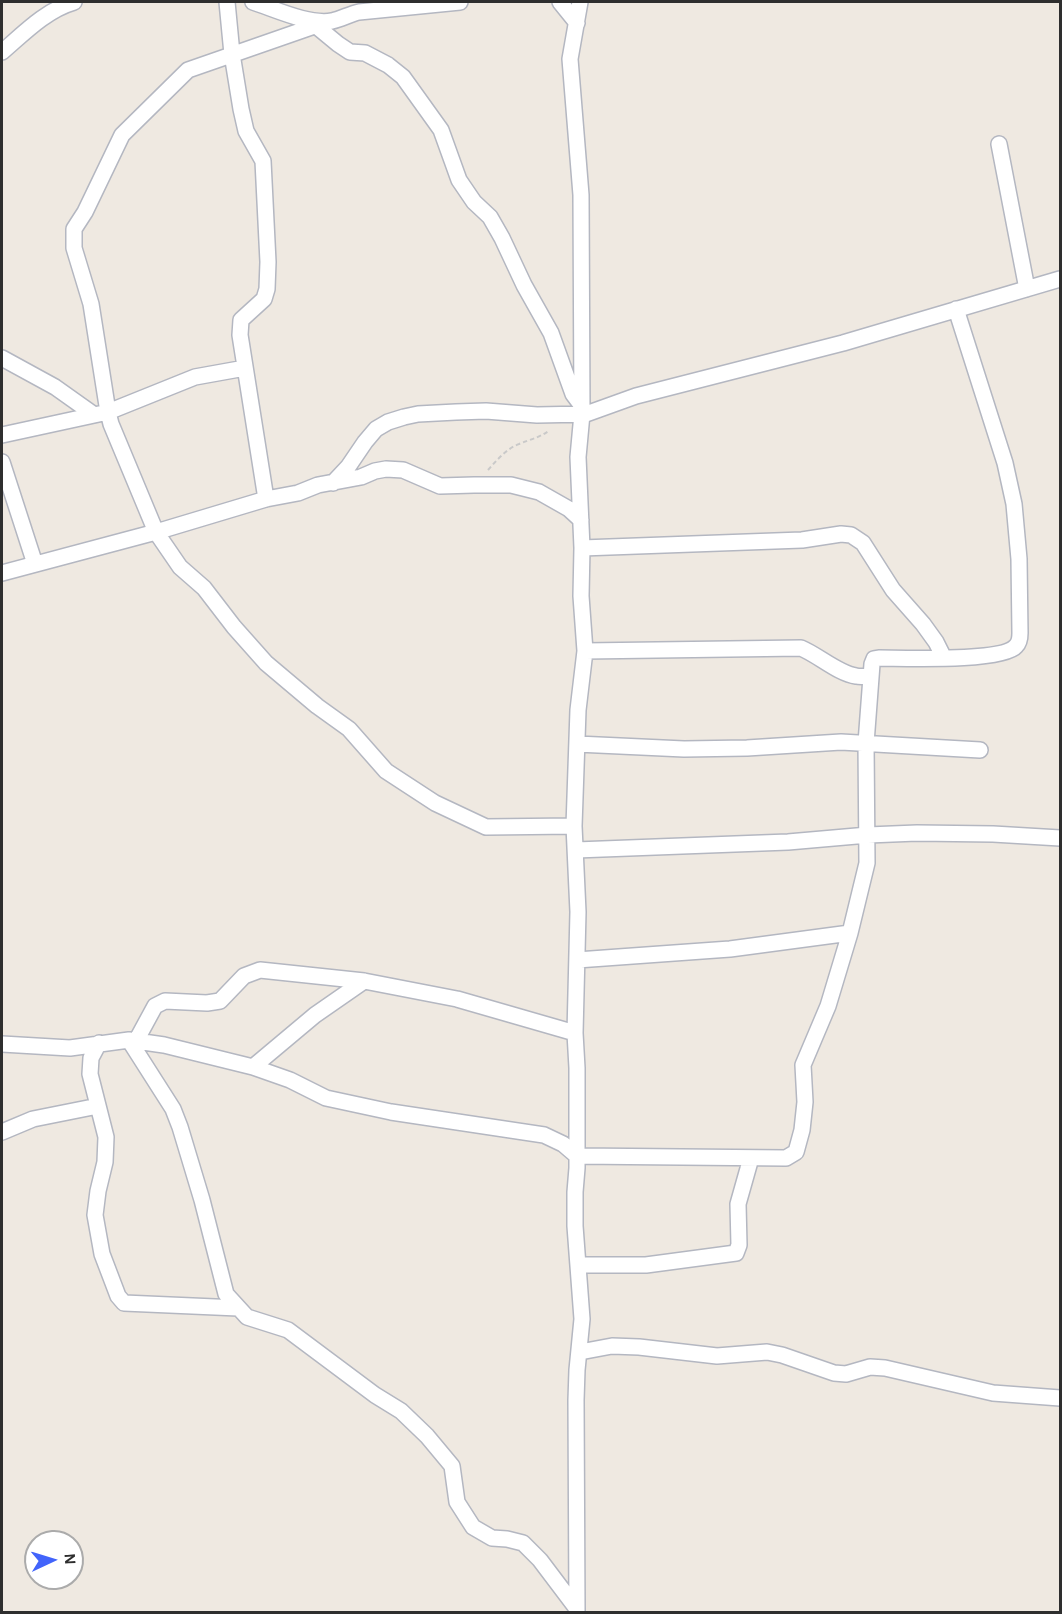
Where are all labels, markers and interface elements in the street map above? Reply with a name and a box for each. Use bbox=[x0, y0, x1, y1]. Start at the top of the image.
north arrow bbox=[24, 1530, 84, 1590]
text: N bbox=[62, 1553, 78, 1565]

